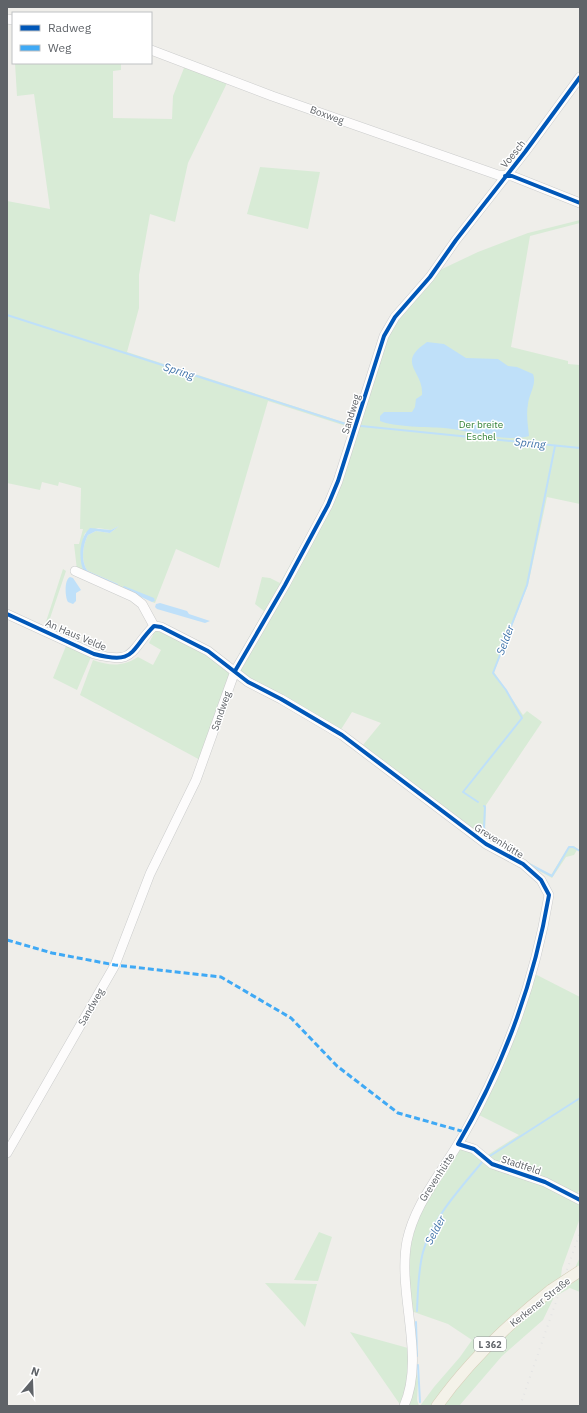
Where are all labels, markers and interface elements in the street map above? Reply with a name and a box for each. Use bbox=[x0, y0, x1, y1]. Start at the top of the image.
legend bbox=[12, 12, 152, 64]
text: Radweg bbox=[48, 20, 92, 35]
text: Weg bbox=[48, 40, 72, 55]
street label: Boxweg bbox=[308, 103, 347, 127]
street label: Voesch bbox=[498, 137, 528, 171]
water label: Spring bbox=[162, 359, 196, 383]
street label: Sandweg bbox=[339, 392, 363, 436]
park label: Der breite Eschel bbox=[459, 418, 504, 443]
water label: Spring bbox=[514, 434, 547, 452]
street label: An Haus Velde bbox=[44, 616, 109, 654]
water label: Selder bbox=[493, 622, 517, 657]
street label: Sandweg bbox=[208, 689, 234, 733]
street label: Grevenhütte bbox=[472, 821, 527, 862]
street label: Sandweg bbox=[75, 985, 107, 1028]
street label: Grevenhütte bbox=[416, 1150, 458, 1204]
street label: Stadtfeld bbox=[499, 1152, 543, 1178]
water label: Selder bbox=[422, 1212, 449, 1247]
street label: Kerkener Straße bbox=[507, 1274, 573, 1330]
road number: L 362 bbox=[474, 1337, 506, 1351]
north arrow bbox=[12, 1361, 52, 1401]
text: N bbox=[29, 1364, 41, 1379]

